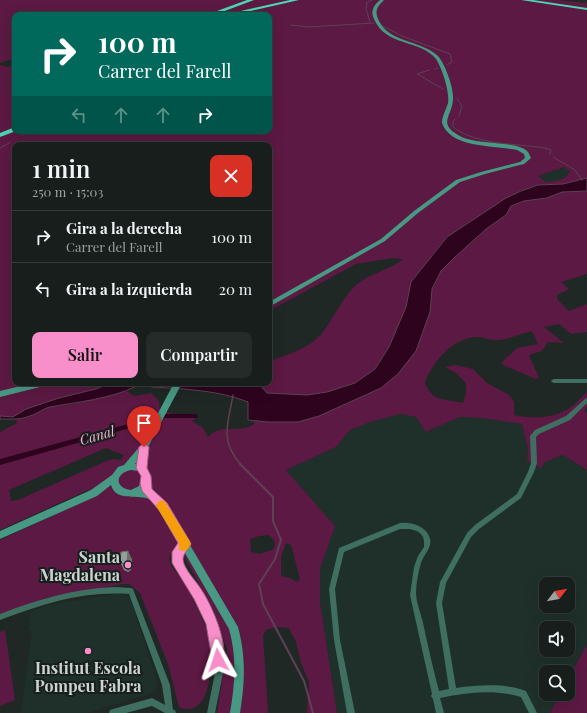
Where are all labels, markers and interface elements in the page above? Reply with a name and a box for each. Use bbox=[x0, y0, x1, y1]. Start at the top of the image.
text: 100 m bbox=[98, 23, 177, 60]
icon: right bbox=[32, 28, 84, 80]
text: Carrer del Farell bbox=[98, 59, 231, 83]
icon: left bbox=[68, 104, 90, 126]
icon: ahead bbox=[110, 104, 132, 126]
icon: ahead bbox=[152, 104, 174, 126]
icon: right bbox=[194, 104, 216, 126]
text: 1 min bbox=[32, 152, 90, 184]
button: close bbox=[210, 155, 252, 197]
text: 250 m · 15:03 bbox=[32, 183, 103, 200]
text: Gira a la derecha bbox=[66, 218, 182, 238]
icon: right bbox=[32, 226, 54, 248]
text: 100 m bbox=[211, 227, 252, 247]
text: Carrer del Farell bbox=[66, 238, 162, 255]
icon: left bbox=[32, 278, 54, 300]
text: Gira a la izquierda bbox=[66, 279, 192, 299]
text: 20 m bbox=[219, 279, 252, 299]
button: Salir bbox=[32, 332, 138, 378]
button: Compartir bbox=[146, 332, 252, 378]
pin bbox=[127, 406, 161, 447]
icon: arrive bbox=[133, 412, 155, 434]
water label: Canal bbox=[77, 421, 118, 449]
place label: Santa Magdalena bbox=[40, 546, 121, 585]
marker: Santa Magdalena bbox=[123, 560, 133, 570]
north arrow bbox=[539, 577, 575, 613]
map controls bbox=[539, 577, 575, 701]
button: sound bbox=[539, 621, 575, 657]
position arrow bbox=[197, 639, 239, 681]
marker: Institut Escola Pompeu Fabra bbox=[83, 646, 93, 656]
place label: Institut Escola Pompeu Fabra bbox=[34, 657, 142, 696]
button: search bbox=[539, 665, 575, 701]

